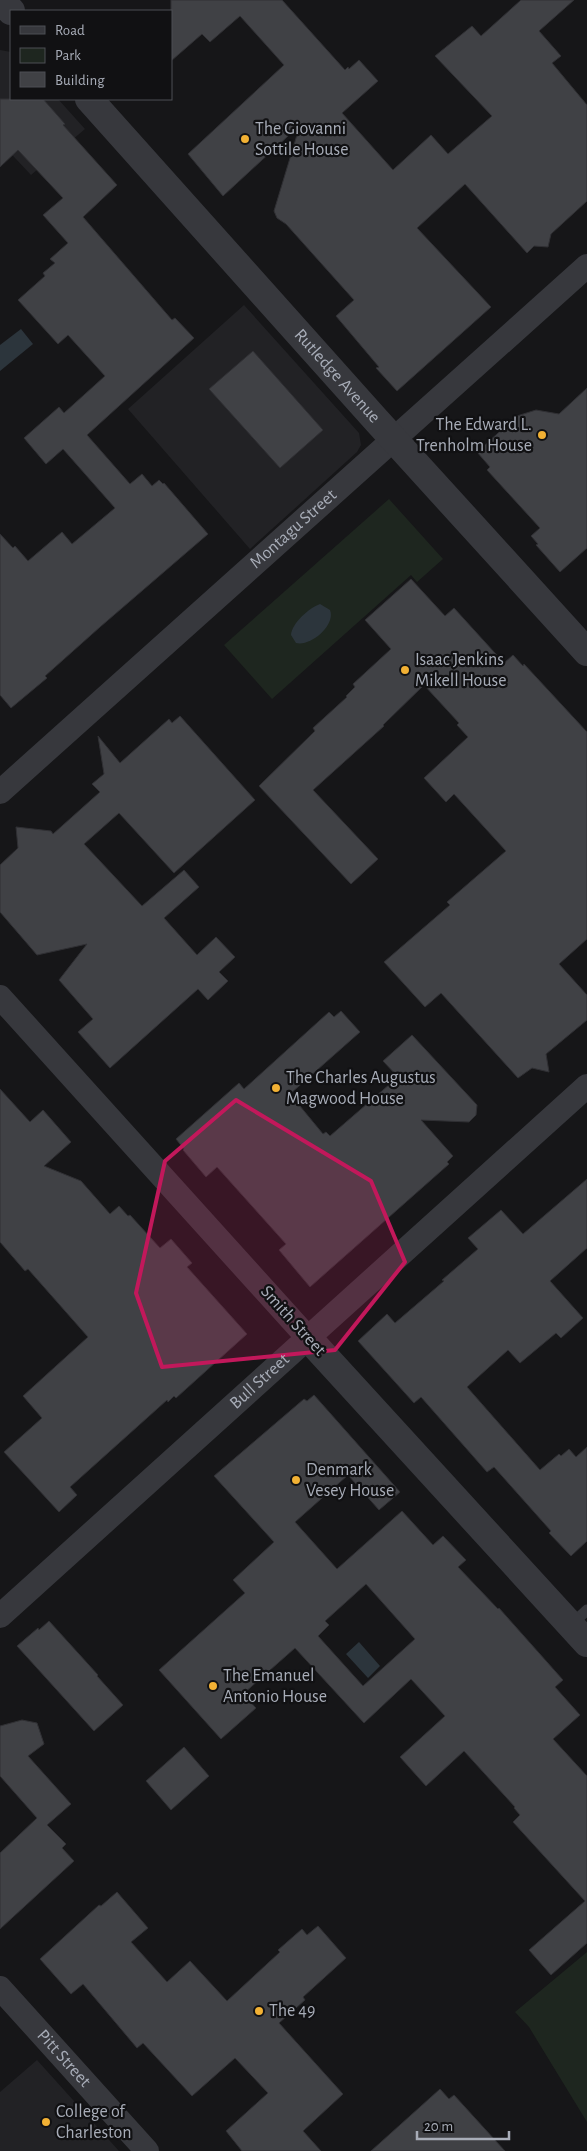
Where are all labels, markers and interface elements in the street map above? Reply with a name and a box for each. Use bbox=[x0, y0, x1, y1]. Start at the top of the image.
legend bbox=[10, 10, 172, 100]
text: Road bbox=[55, 23, 85, 38]
text: Park bbox=[55, 48, 81, 63]
text: Building bbox=[55, 73, 105, 88]
place label: The Giovanni Sottile House bbox=[255, 120, 348, 159]
marker: The Giovanni Sottile House bbox=[239, 133, 251, 145]
street label: Rutledge Avenue bbox=[291, 326, 383, 427]
place label: The Edward L. Trenholm House bbox=[416, 416, 532, 455]
marker: The Edward L. Trenholm House bbox=[536, 429, 548, 441]
street label: Montagu Street bbox=[247, 486, 340, 572]
place label: Isaac Jenkins Mikell House bbox=[415, 651, 507, 690]
marker: Isaac Jenkins Mikell House bbox=[399, 664, 411, 676]
place label: The Charles Augustus Magwood House bbox=[286, 1069, 436, 1108]
marker: The Charles Augustus Magwood House bbox=[270, 1082, 282, 1094]
street label: Smith Street bbox=[257, 1282, 329, 1360]
street label: Bull Street bbox=[227, 1350, 293, 1413]
place label: Denmark Vesey House bbox=[306, 1461, 394, 1500]
marker: Denmark Vesey House bbox=[290, 1474, 302, 1486]
place label: The Emanuel Antonio House bbox=[223, 1667, 327, 1706]
marker: The Emanuel Antonio House bbox=[207, 1680, 219, 1692]
place label: The 49 bbox=[269, 2002, 315, 2020]
marker: The 49 bbox=[253, 2005, 265, 2017]
street label: Pitt Street bbox=[33, 2026, 94, 2091]
place label: College of Charleston bbox=[56, 2103, 132, 2142]
scale bar bbox=[417, 2108, 510, 2140]
marker: College of Charleston bbox=[40, 2116, 52, 2128]
text: 20 m bbox=[424, 2119, 453, 2134]

